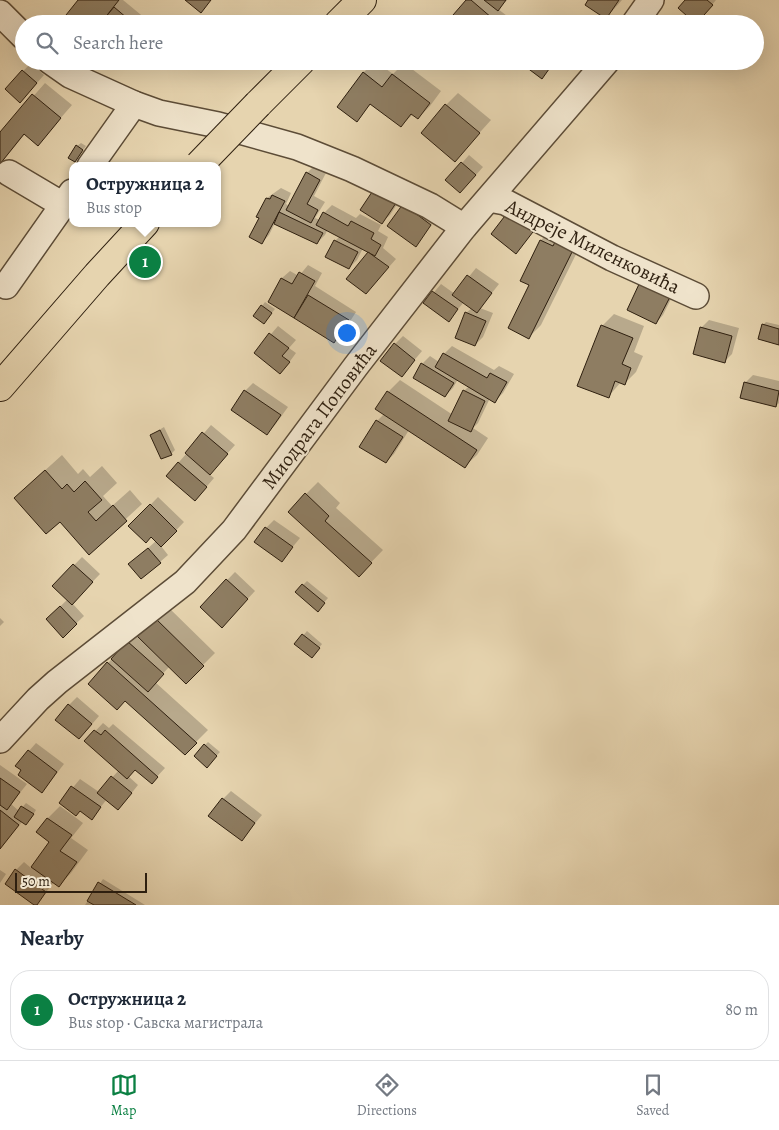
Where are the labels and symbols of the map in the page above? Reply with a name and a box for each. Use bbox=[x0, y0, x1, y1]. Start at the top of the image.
street label: Андреје Миленковића bbox=[500, 192, 685, 301]
pin: 1 bbox=[129, 243, 161, 281]
your location bbox=[334, 320, 360, 346]
street label: Миодрага Поповића bbox=[256, 337, 384, 495]
scale bar bbox=[15, 870, 148, 893]

